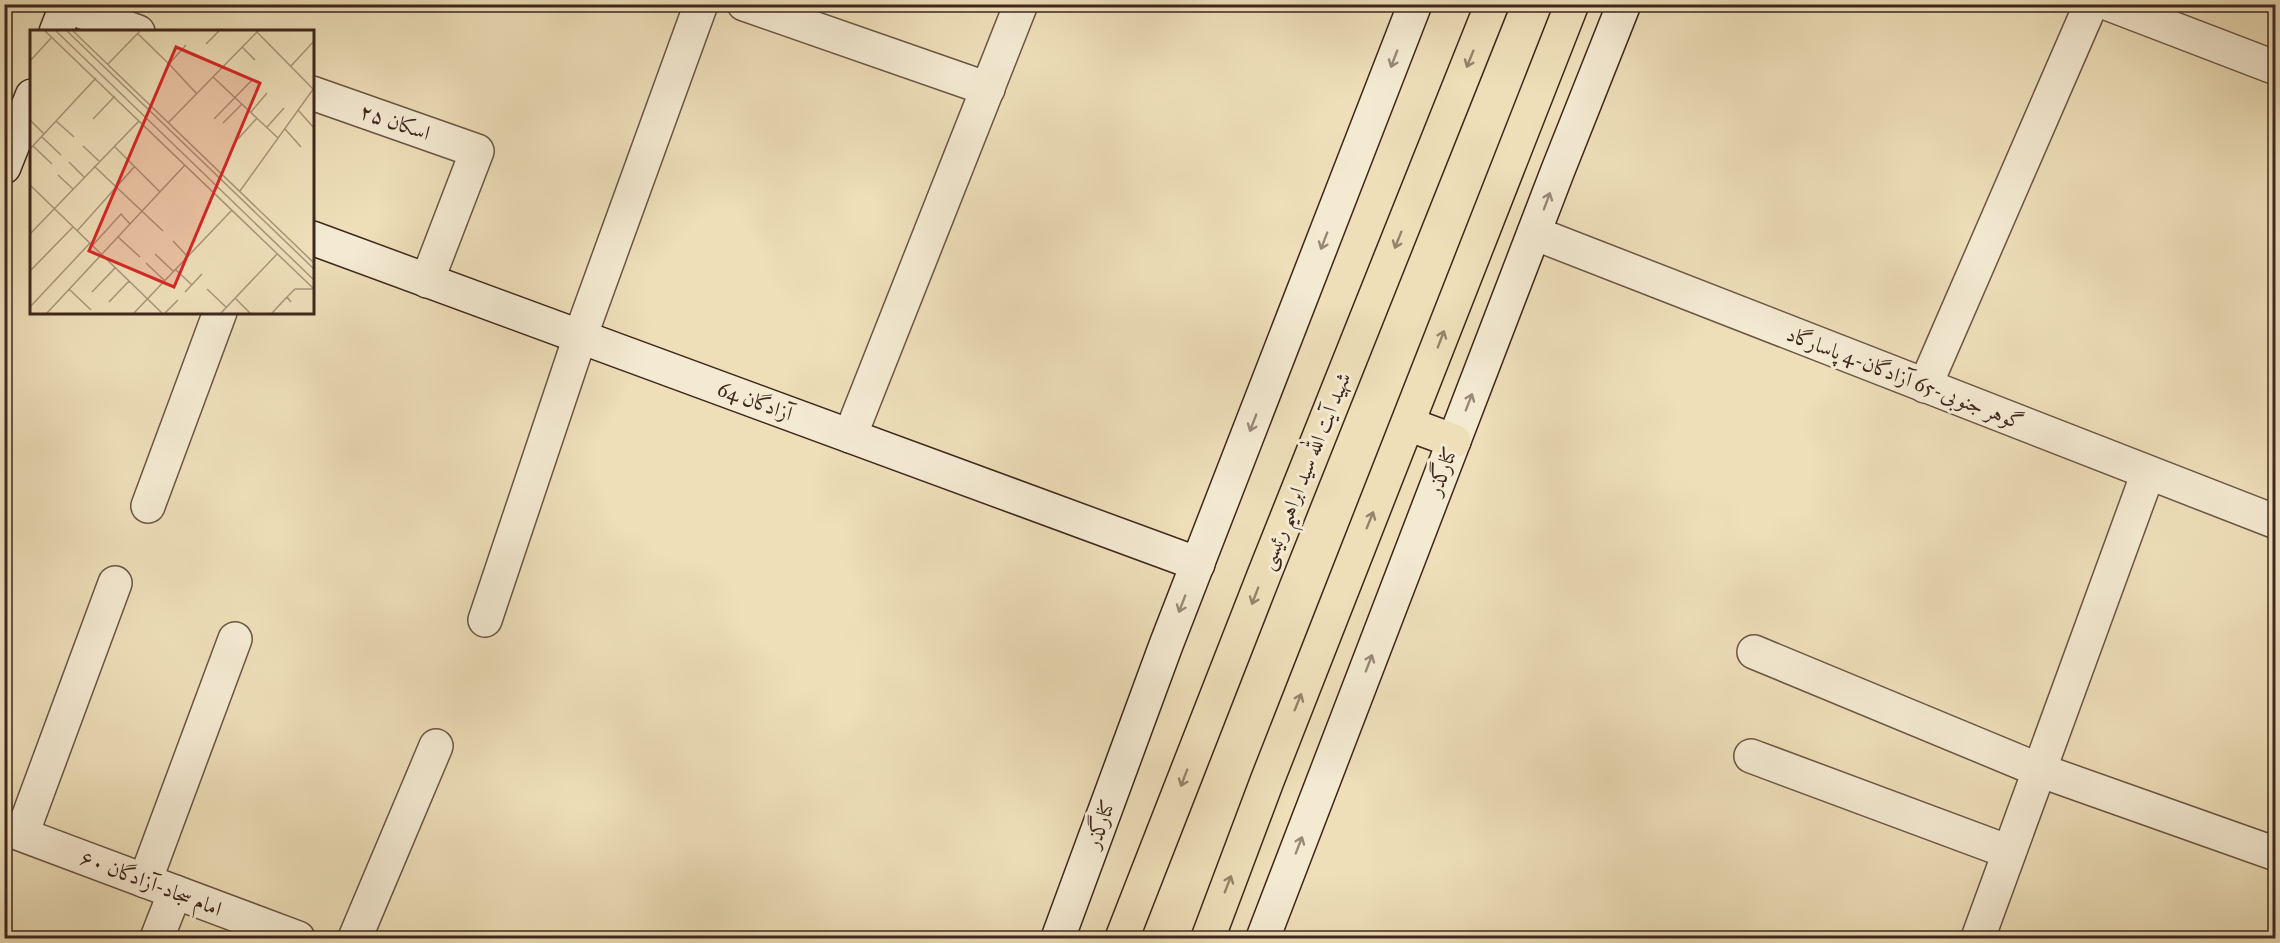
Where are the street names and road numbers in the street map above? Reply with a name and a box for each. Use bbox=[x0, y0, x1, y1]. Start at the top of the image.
street label: اسکان ۲۵ bbox=[356, 98, 434, 146]
street label: گوهر جنوبی-65 آزادگان-4 پاسارگاد bbox=[1782, 321, 2027, 437]
street label: شهید آیت الله سید ابراهیم رئیسی bbox=[1250, 367, 1364, 577]
street label: آزادگان 64 bbox=[714, 375, 798, 427]
street label: کنارگذر bbox=[1418, 442, 1463, 501]
street label: کنارگذر bbox=[1077, 795, 1121, 854]
street label: امام سجاد-آزادگان ۶۰ bbox=[75, 844, 225, 927]

